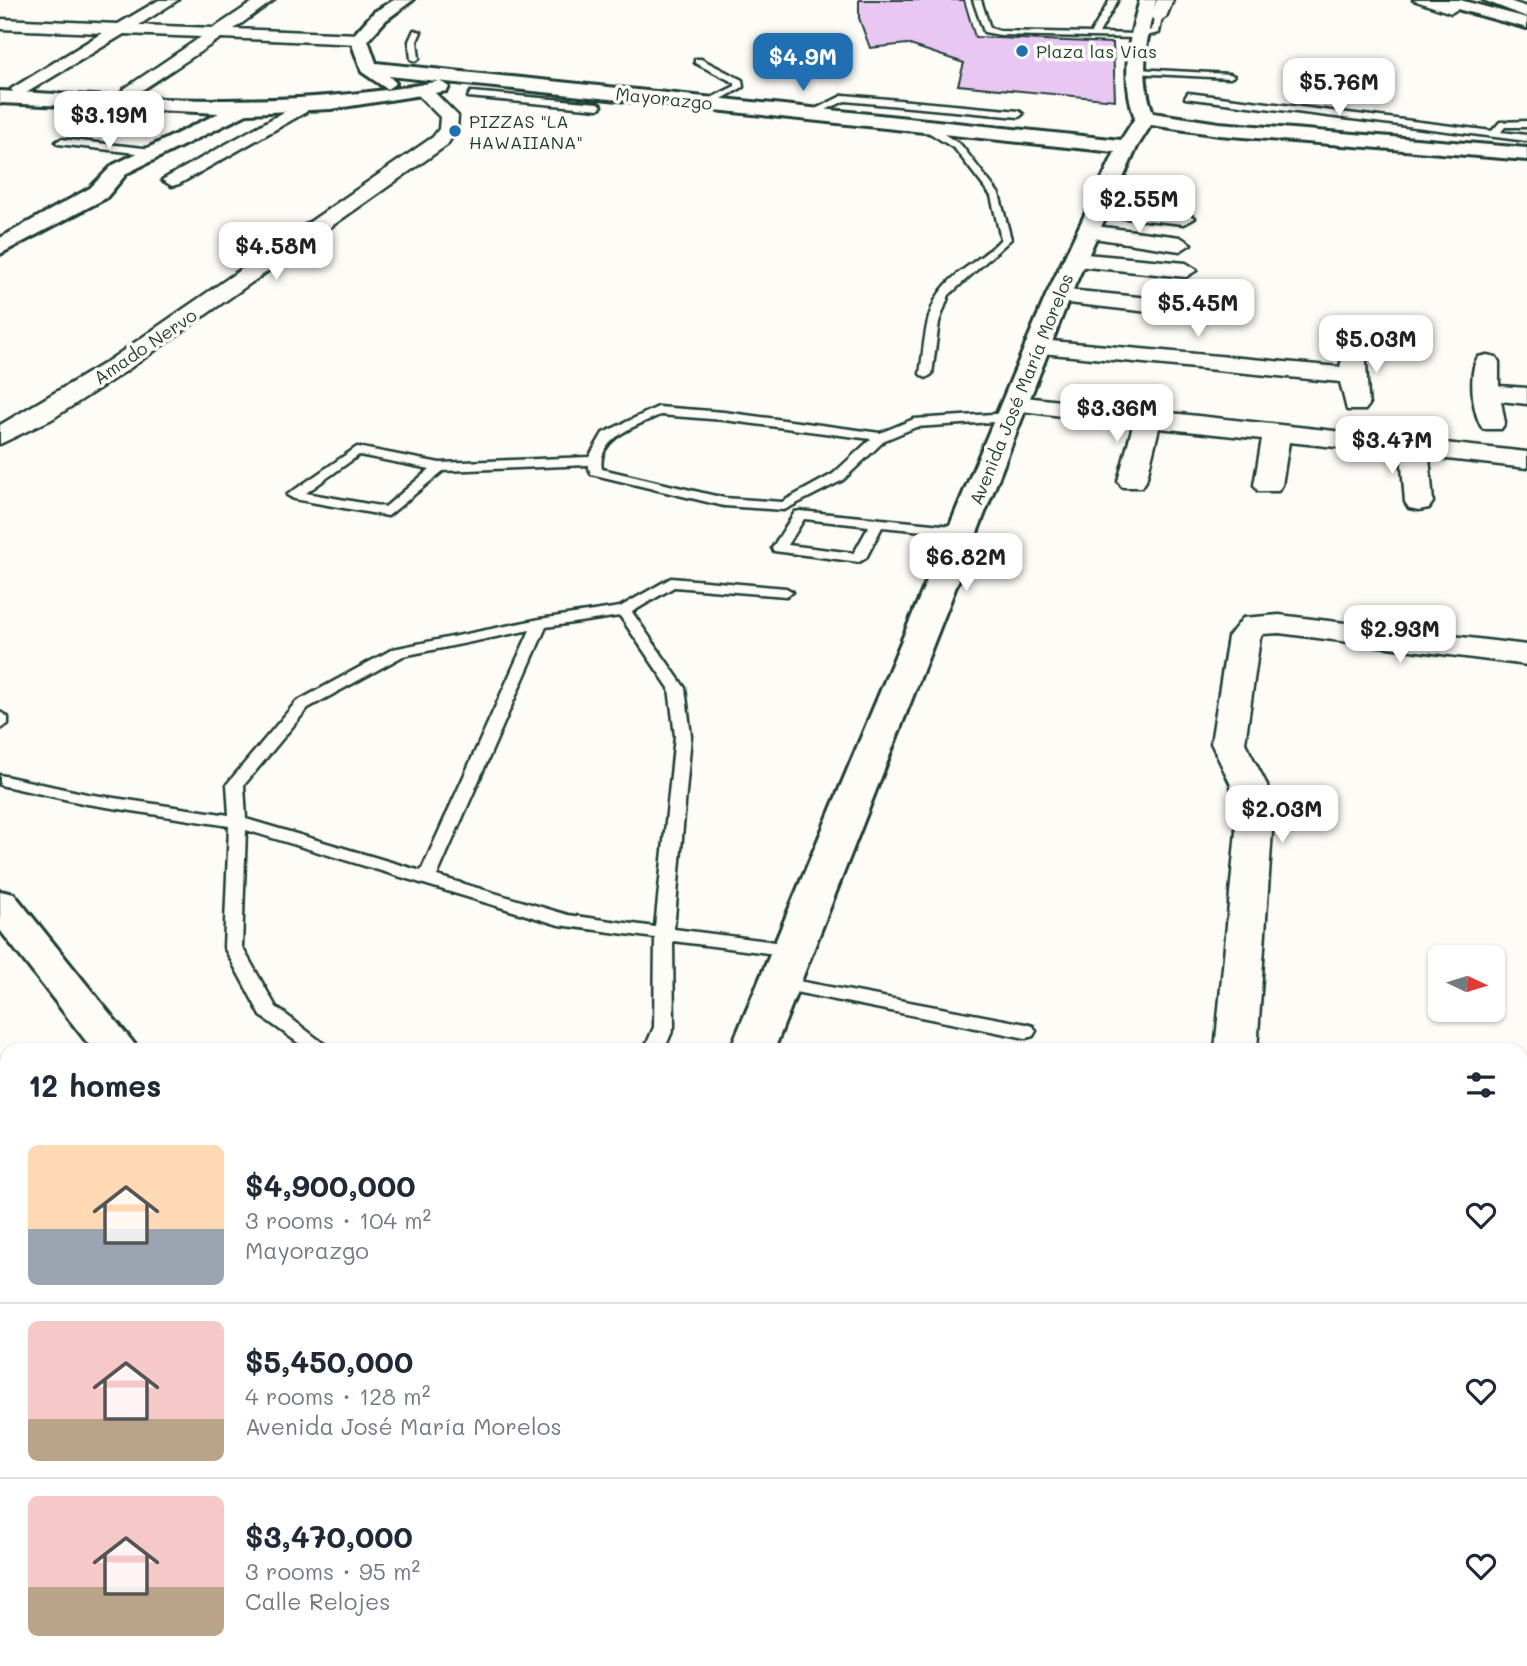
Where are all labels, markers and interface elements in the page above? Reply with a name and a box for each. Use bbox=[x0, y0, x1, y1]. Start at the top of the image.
pin: $4.9M bbox=[754, 34, 852, 93]
place label: Plaza las Vias bbox=[1036, 39, 1157, 63]
text: $4.9M bbox=[769, 41, 837, 71]
marker: Plaza las Vias bbox=[1014, 43, 1030, 59]
pin: $5.76M bbox=[1282, 58, 1396, 118]
text: $5.76M bbox=[1299, 66, 1379, 96]
street label: Mayorazgo bbox=[615, 81, 714, 115]
pin: $3.19M bbox=[52, 92, 166, 151]
text: $3.19M bbox=[70, 99, 148, 129]
place label: PIZZAS "LA HAWAIIANA" bbox=[469, 109, 583, 154]
marker: PIZZAS "LA HAWAIIANA" bbox=[447, 123, 463, 139]
pin: $2.55M bbox=[1082, 176, 1196, 235]
text: $2.55M bbox=[1099, 183, 1179, 213]
pin: $4.58M bbox=[219, 222, 333, 282]
text: $4.58M bbox=[235, 230, 317, 260]
street label: Avenida José María Morelos bbox=[963, 270, 1079, 508]
pin: $5.45M bbox=[1141, 280, 1255, 339]
text: $5.45M bbox=[1157, 287, 1239, 317]
street label: Amado Nervo bbox=[89, 302, 202, 389]
pin: $5.03M bbox=[1319, 316, 1433, 375]
text: $5.03M bbox=[1335, 323, 1417, 353]
pin: $3.36M bbox=[1060, 384, 1174, 444]
text: $3.36M bbox=[1076, 392, 1158, 422]
pin: $3.47M bbox=[1335, 416, 1449, 476]
text: $3.47M bbox=[1351, 424, 1433, 454]
pin: $6.82M bbox=[909, 534, 1023, 593]
text: $6.82M bbox=[926, 541, 1006, 571]
pin: $2.93M bbox=[1343, 606, 1457, 665]
text: $2.93M bbox=[1360, 613, 1440, 643]
pin: $2.03M bbox=[1225, 786, 1339, 845]
text: $2.03M bbox=[1241, 793, 1323, 823]
north arrow bbox=[1428, 945, 1505, 1022]
map controls bbox=[1428, 945, 1505, 1022]
text: 12 homes bbox=[28, 1065, 161, 1105]
icon: filters bbox=[1462, 1066, 1500, 1104]
text: $4,900,000 bbox=[245, 1165, 415, 1205]
icon: home bbox=[84, 1173, 168, 1257]
icon: heart bbox=[1462, 1196, 1500, 1234]
text: 3 rooms · 104 m² bbox=[245, 1205, 431, 1235]
text: Mayorazgo bbox=[245, 1235, 369, 1265]
text: $5,450,000 bbox=[245, 1341, 413, 1381]
icon: home bbox=[84, 1349, 168, 1433]
icon: heart bbox=[1462, 1372, 1500, 1410]
text: 4 rooms · 128 m² bbox=[245, 1381, 430, 1411]
text: Avenida José María Morelos bbox=[245, 1411, 562, 1441]
text: $3,470,000 bbox=[245, 1516, 413, 1556]
icon: home bbox=[84, 1524, 168, 1608]
icon: heart bbox=[1462, 1547, 1500, 1585]
text: 3 rooms · 95 m² bbox=[245, 1556, 420, 1586]
text: Calle Relojes bbox=[245, 1586, 390, 1616]

